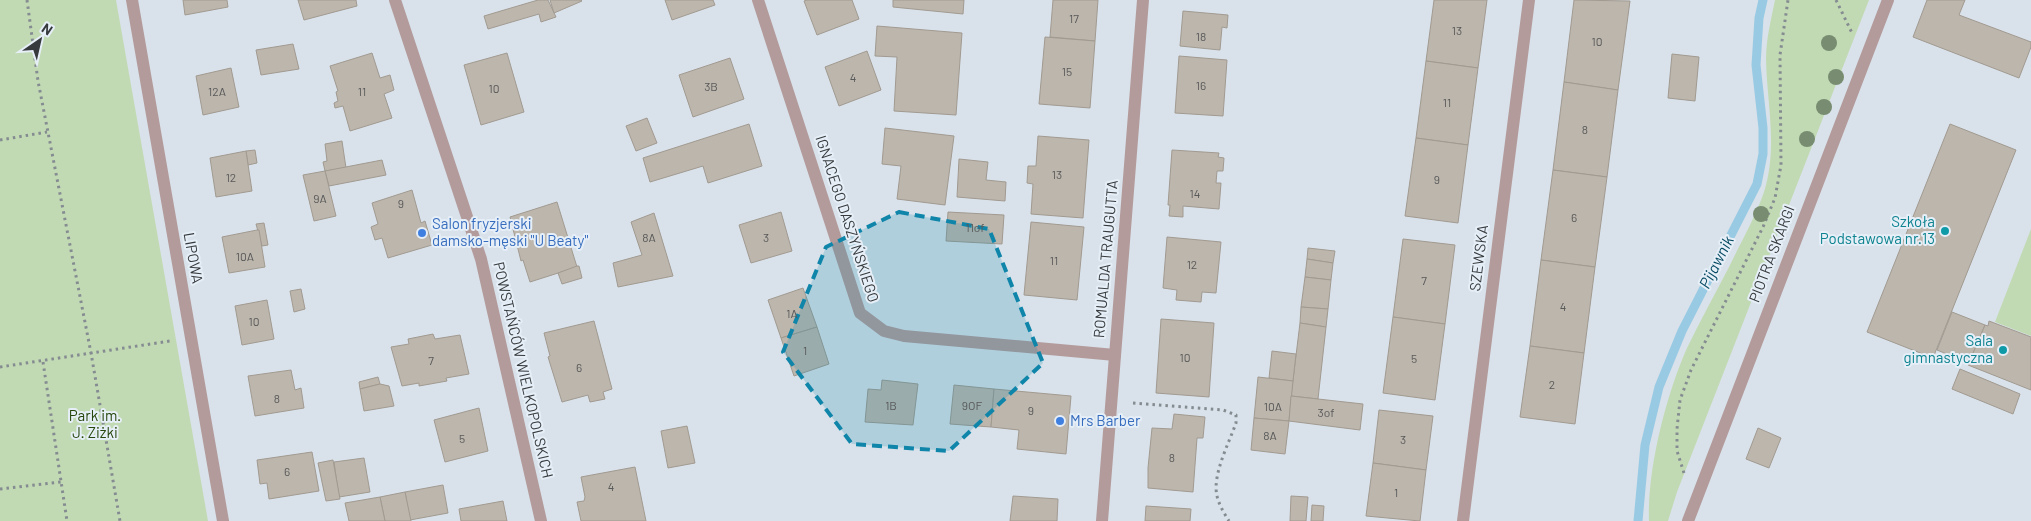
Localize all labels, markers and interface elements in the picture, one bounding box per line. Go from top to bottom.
house number: 17 [1069,11,1079,25]
north arrow [15,15,65,65]
text: N [39,19,56,38]
house number: 13 [1452,23,1462,37]
house number: 18 [1196,29,1206,43]
house number: 10 [1592,34,1602,48]
house number: 15 [1062,64,1072,78]
house number: 4 [850,70,856,84]
house number: 16 [1196,78,1206,92]
house number: 3B [704,79,718,93]
house number: 10 [489,81,499,95]
house number: 12A [208,84,226,98]
house number: 11 [358,84,366,98]
house number: 11 [1443,95,1451,109]
house number: 8 [1582,122,1588,136]
street label: IGNACEGO DASZYŃSKIEGO [812,133,883,304]
house number: 13 [1052,167,1062,181]
house number: 12 [226,170,236,184]
house number: 9 [1434,172,1440,186]
street label: ROMUALDA TRAUGUTTA [1089,179,1121,339]
house number: 14 [1190,186,1200,200]
house number: 9A [313,191,327,205]
house number: 9 [398,196,404,210]
street label: PIOTRA SKARGI [1744,203,1798,304]
house number: 6 [1571,210,1577,224]
place label: Szkoła Podstawowa nr.13 [1820,212,1935,247]
place label: Salon fryzjerski damsko-męski "U Beaty" [432,214,588,249]
house number: 11of [965,220,985,234]
street label: SZEWSKA [1465,224,1491,292]
marker: Szkoła Podstawowa nr.13 [1939,225,1951,237]
marker: Salon fryzjerski damsko-męski "U Beaty" [416,227,428,239]
house number: 8A [642,230,656,244]
house number: 3 [763,230,769,244]
street label: LIPOWA [181,231,207,285]
water label: Pijawnik [1694,232,1737,291]
house number: 10A [236,249,254,263]
house number: 11 [1050,253,1058,267]
house number: 12 [1187,257,1197,271]
street label: POWSTAŃCÓW WIELKOPOLSKICH [490,260,558,480]
house number: 7 [1421,273,1427,287]
house number: 4 [1560,299,1566,313]
house number: 1A [786,306,798,320]
house number: 10 [249,314,259,328]
place label: Sala gimnastyczna [1903,331,1993,366]
house number: 1 [803,343,807,357]
marker: Sala gimnastyczna [1997,344,2009,356]
house number: 10 [1180,350,1190,364]
house number: 5 [1411,351,1417,365]
house number: 7 [428,353,434,367]
house number: 6 [576,360,582,374]
house number: 2 [1549,377,1555,391]
house number: 8 [274,391,280,405]
house number: 1B [885,398,897,412]
house number: 9OF [962,398,982,412]
house number: 10A [1264,399,1282,413]
house number: 9 [1028,403,1034,417]
house number: 3of [1318,405,1334,419]
park label: Park im. J. Ziżki [69,406,121,441]
place label: Mrs Barber [1070,411,1141,429]
marker: Mrs Barber [1054,415,1066,427]
house number: 8A [1263,428,1277,442]
house number: 5 [459,431,465,445]
house number: 3 [1400,432,1406,446]
house number: 8 [1169,450,1175,464]
house number: 6 [284,464,290,478]
house number: 4 [608,479,614,493]
house number: 1 [1394,485,1398,499]

